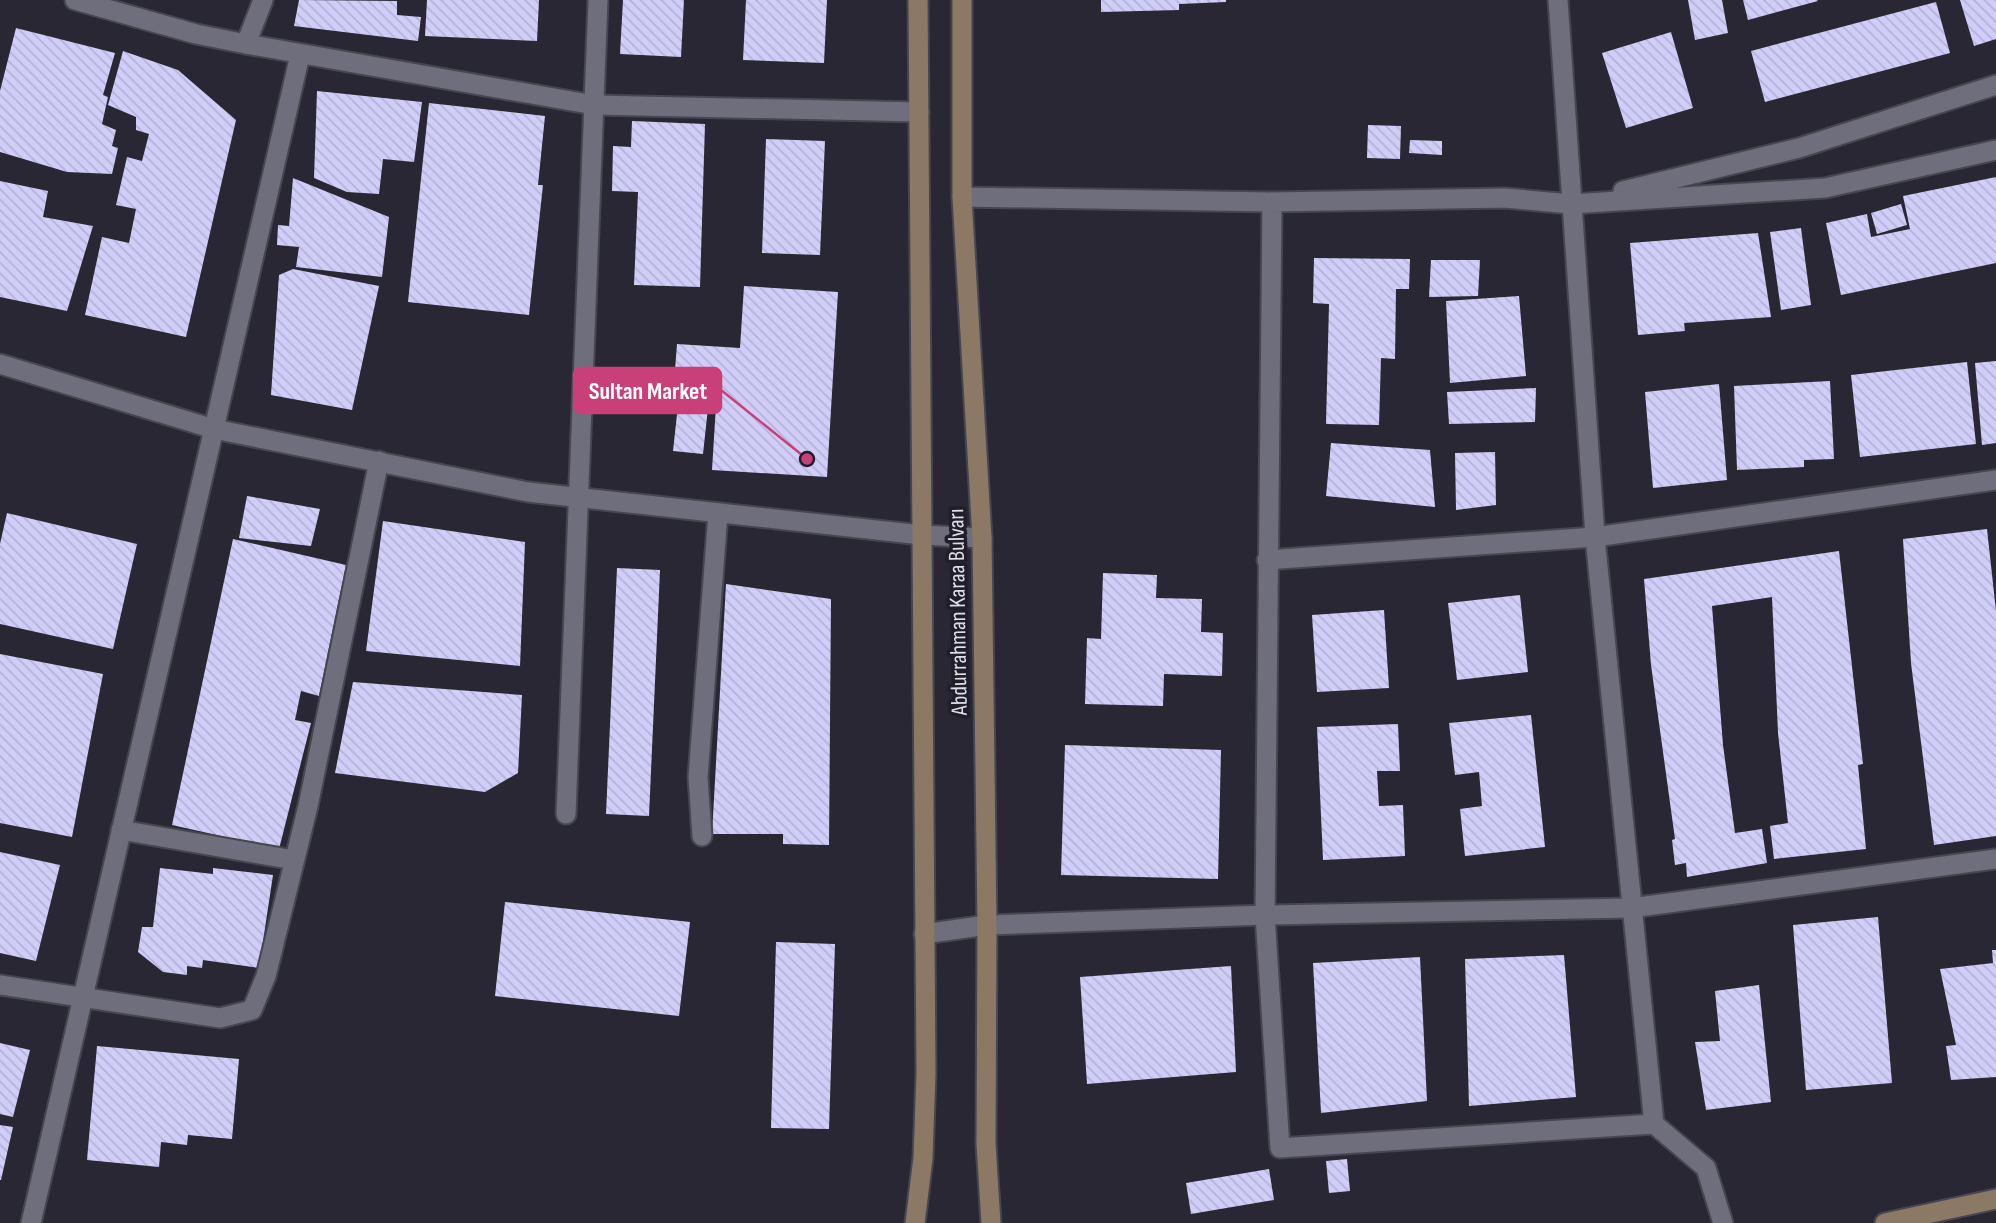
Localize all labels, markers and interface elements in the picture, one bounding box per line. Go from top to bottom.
callout: Sultan Market [574,368,721,413]
text: Sultan Market [589,377,707,406]
street label: Abdurrahman Karaa Bulvarı [942,508,974,717]

